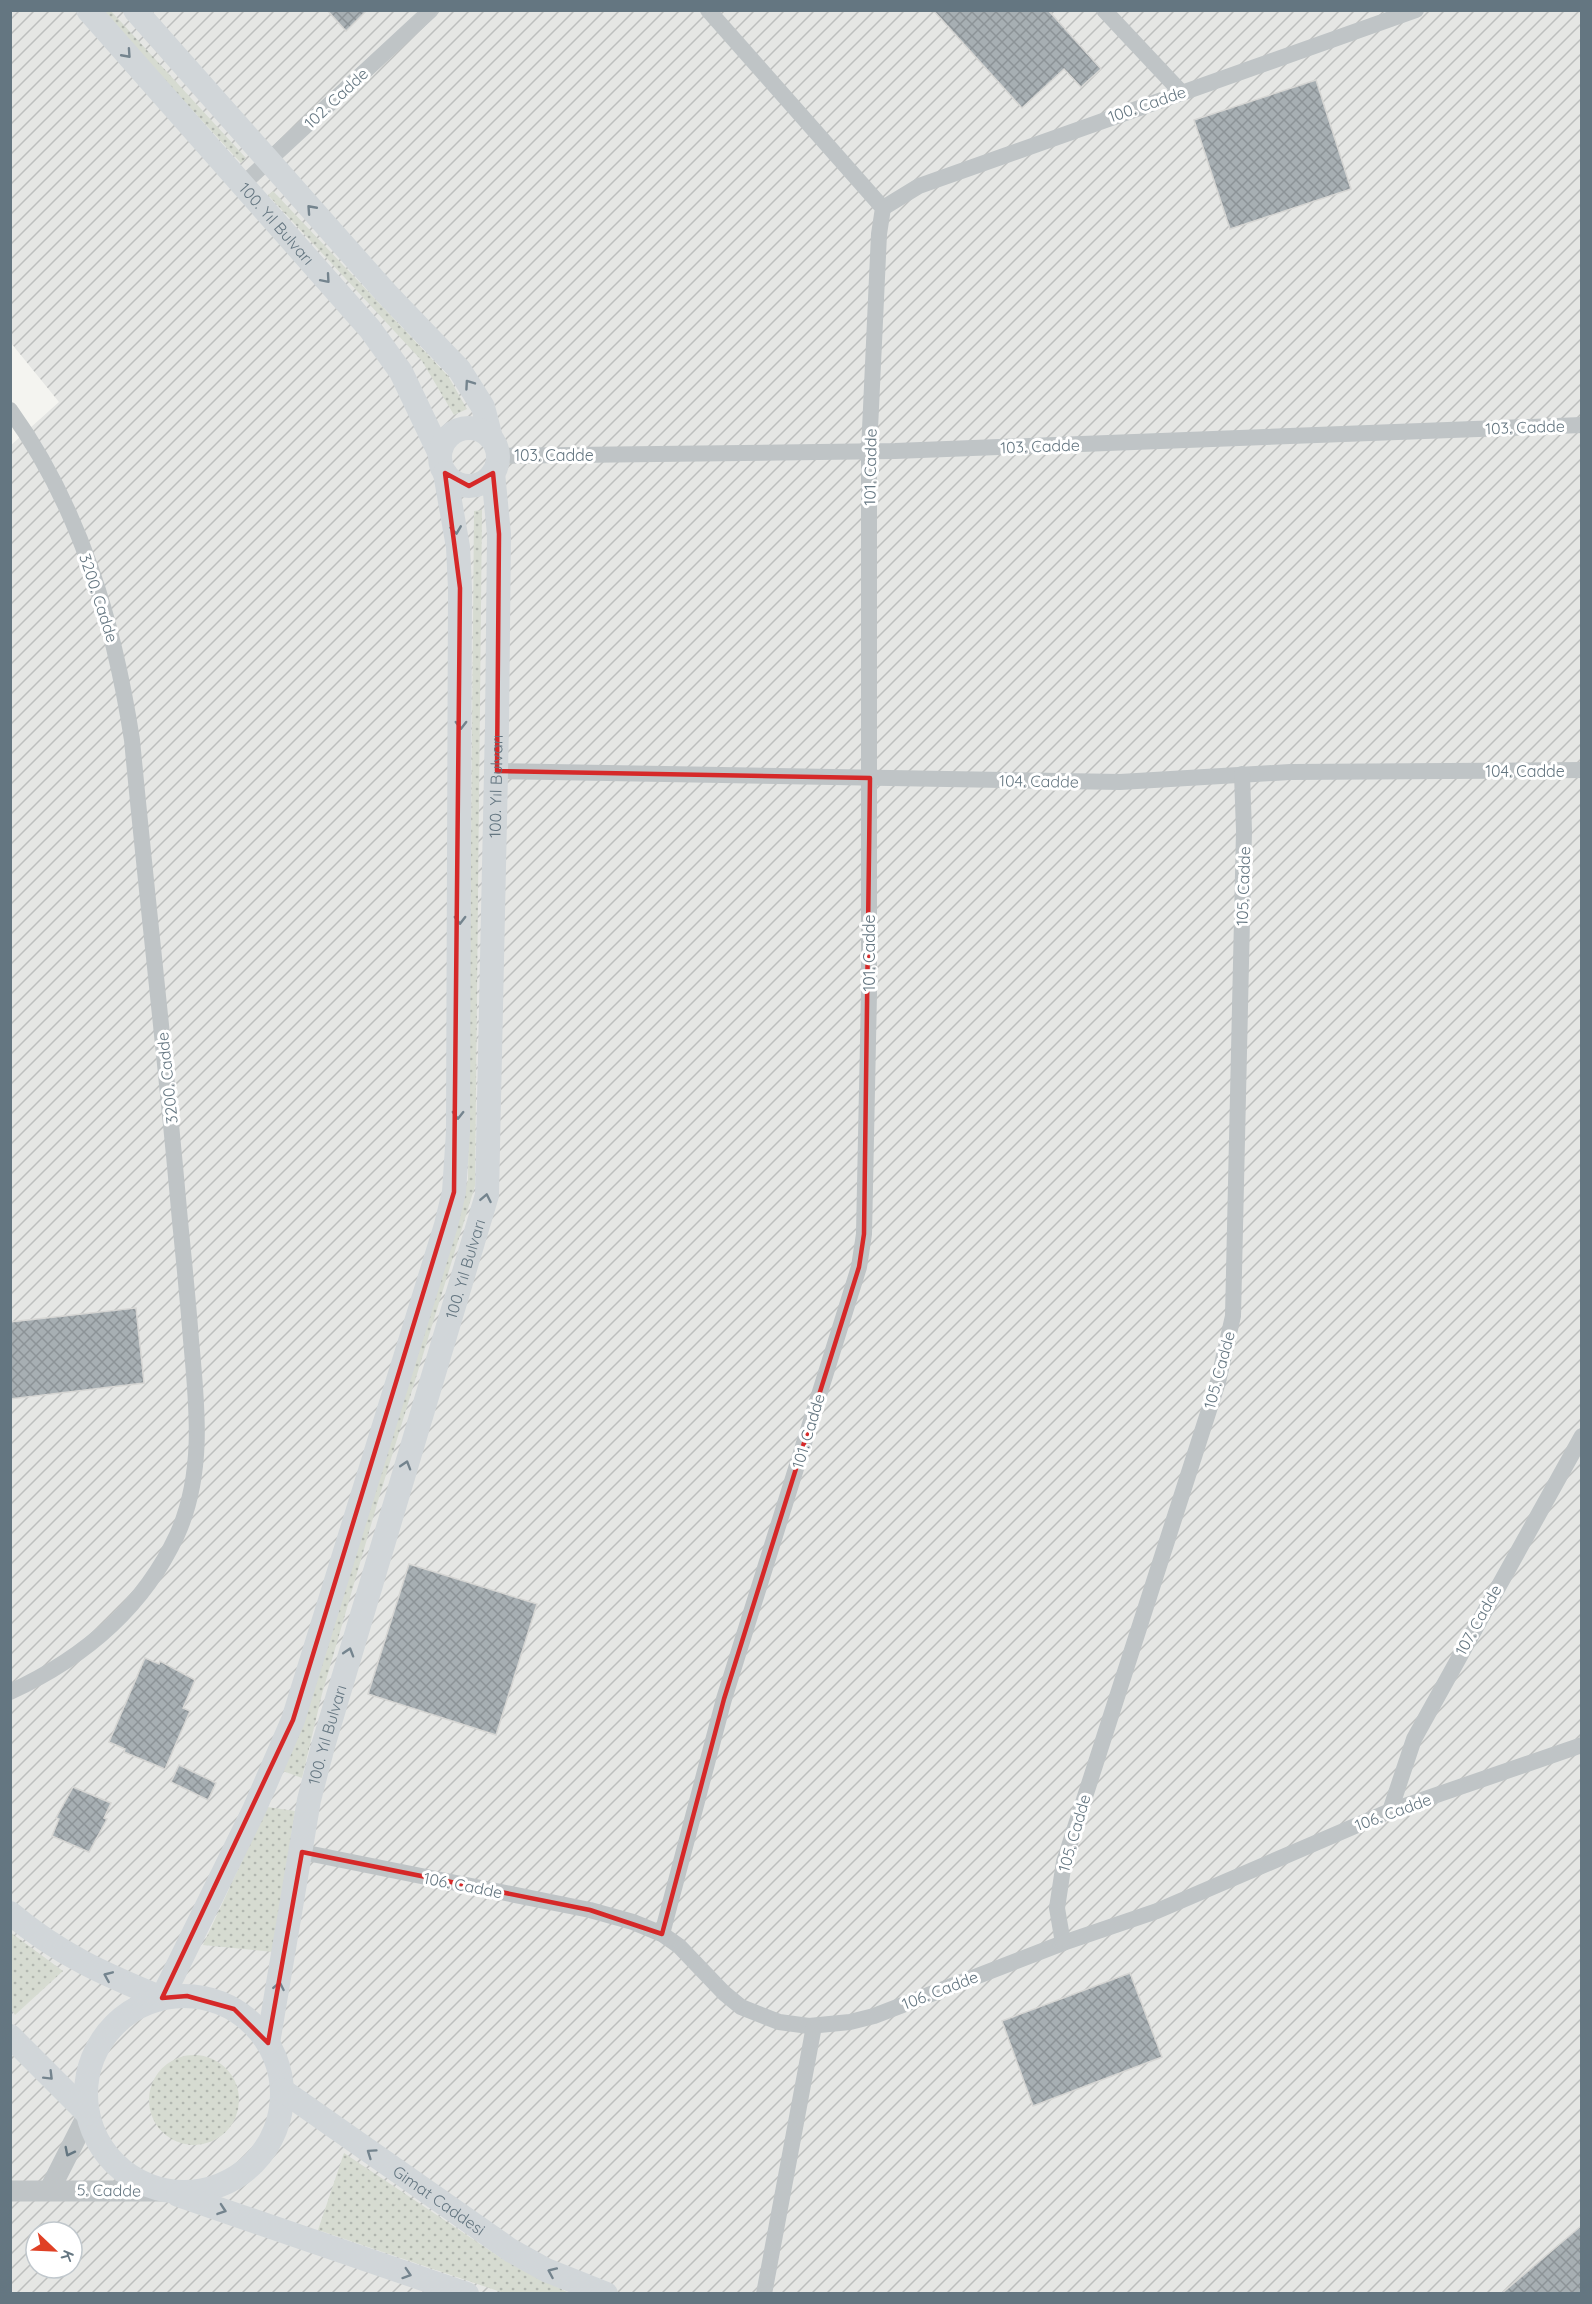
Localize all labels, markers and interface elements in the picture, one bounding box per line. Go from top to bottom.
one-way arrow [120,47,131,58]
street label: 102. Cadde [300,63,372,133]
street label: 100. Cadde [1106,81,1188,127]
street label: 100. Yıl Bulvarı [235,178,318,269]
one-way arrow [307,205,318,216]
one-way arrow [318,272,329,283]
one-way arrow [465,380,476,391]
street label: 103. Cadde [1485,416,1565,438]
street label: 101. Cadde [859,428,881,506]
street label: 103. Cadde [1000,435,1080,457]
street label: 103. Cadde [514,445,594,465]
one-way arrow [449,526,461,535]
street label: 3200. Cadde [75,551,123,645]
one-way arrow [455,720,467,729]
street label: 100. Yıl Bulvarı [485,734,507,838]
street label: 104. Cadde [1485,761,1565,781]
street label: 104. Cadde [999,770,1079,792]
street label: 105. Cadde [1232,846,1254,926]
street label: 101. Cadde [859,914,879,992]
one-way arrow [454,915,466,924]
street label: 3200. Cadde [152,1031,182,1125]
one-way arrow [452,1110,464,1119]
one-way arrow [479,1193,492,1203]
street label: 100. Yıl Bulvarı [441,1217,489,1321]
street label: 105. Cadde [1199,1329,1239,1411]
street label: 101. Cadde [787,1391,829,1471]
one-way arrow [399,1460,411,1471]
street label: 107. Cadde [1450,1581,1506,1659]
one-way arrow [342,1647,354,1658]
street label: 100. Yıl Bulvarı [303,1682,351,1787]
street label: 106. Cadde [1352,1789,1434,1835]
street label: 105. Cadde [1053,1792,1095,1874]
street label: 106. Cadde [422,1868,504,1902]
street label: 106. Cadde [899,1966,981,2014]
one-way arrow [104,1971,115,1983]
one-way arrow [272,1981,285,1991]
one-way arrow [41,2068,52,2079]
one-way arrow [65,2145,76,2156]
one-way arrow [367,2150,378,2161]
street label: Gimat Caddesi [389,2161,489,2240]
street label: 5. Cadde [77,2179,141,2201]
one-way arrow [216,2203,227,2216]
north arrow [24,2220,84,2280]
text: K [57,2247,79,2265]
one-way arrow [401,2266,412,2279]
one-way arrow [547,2267,558,2279]

